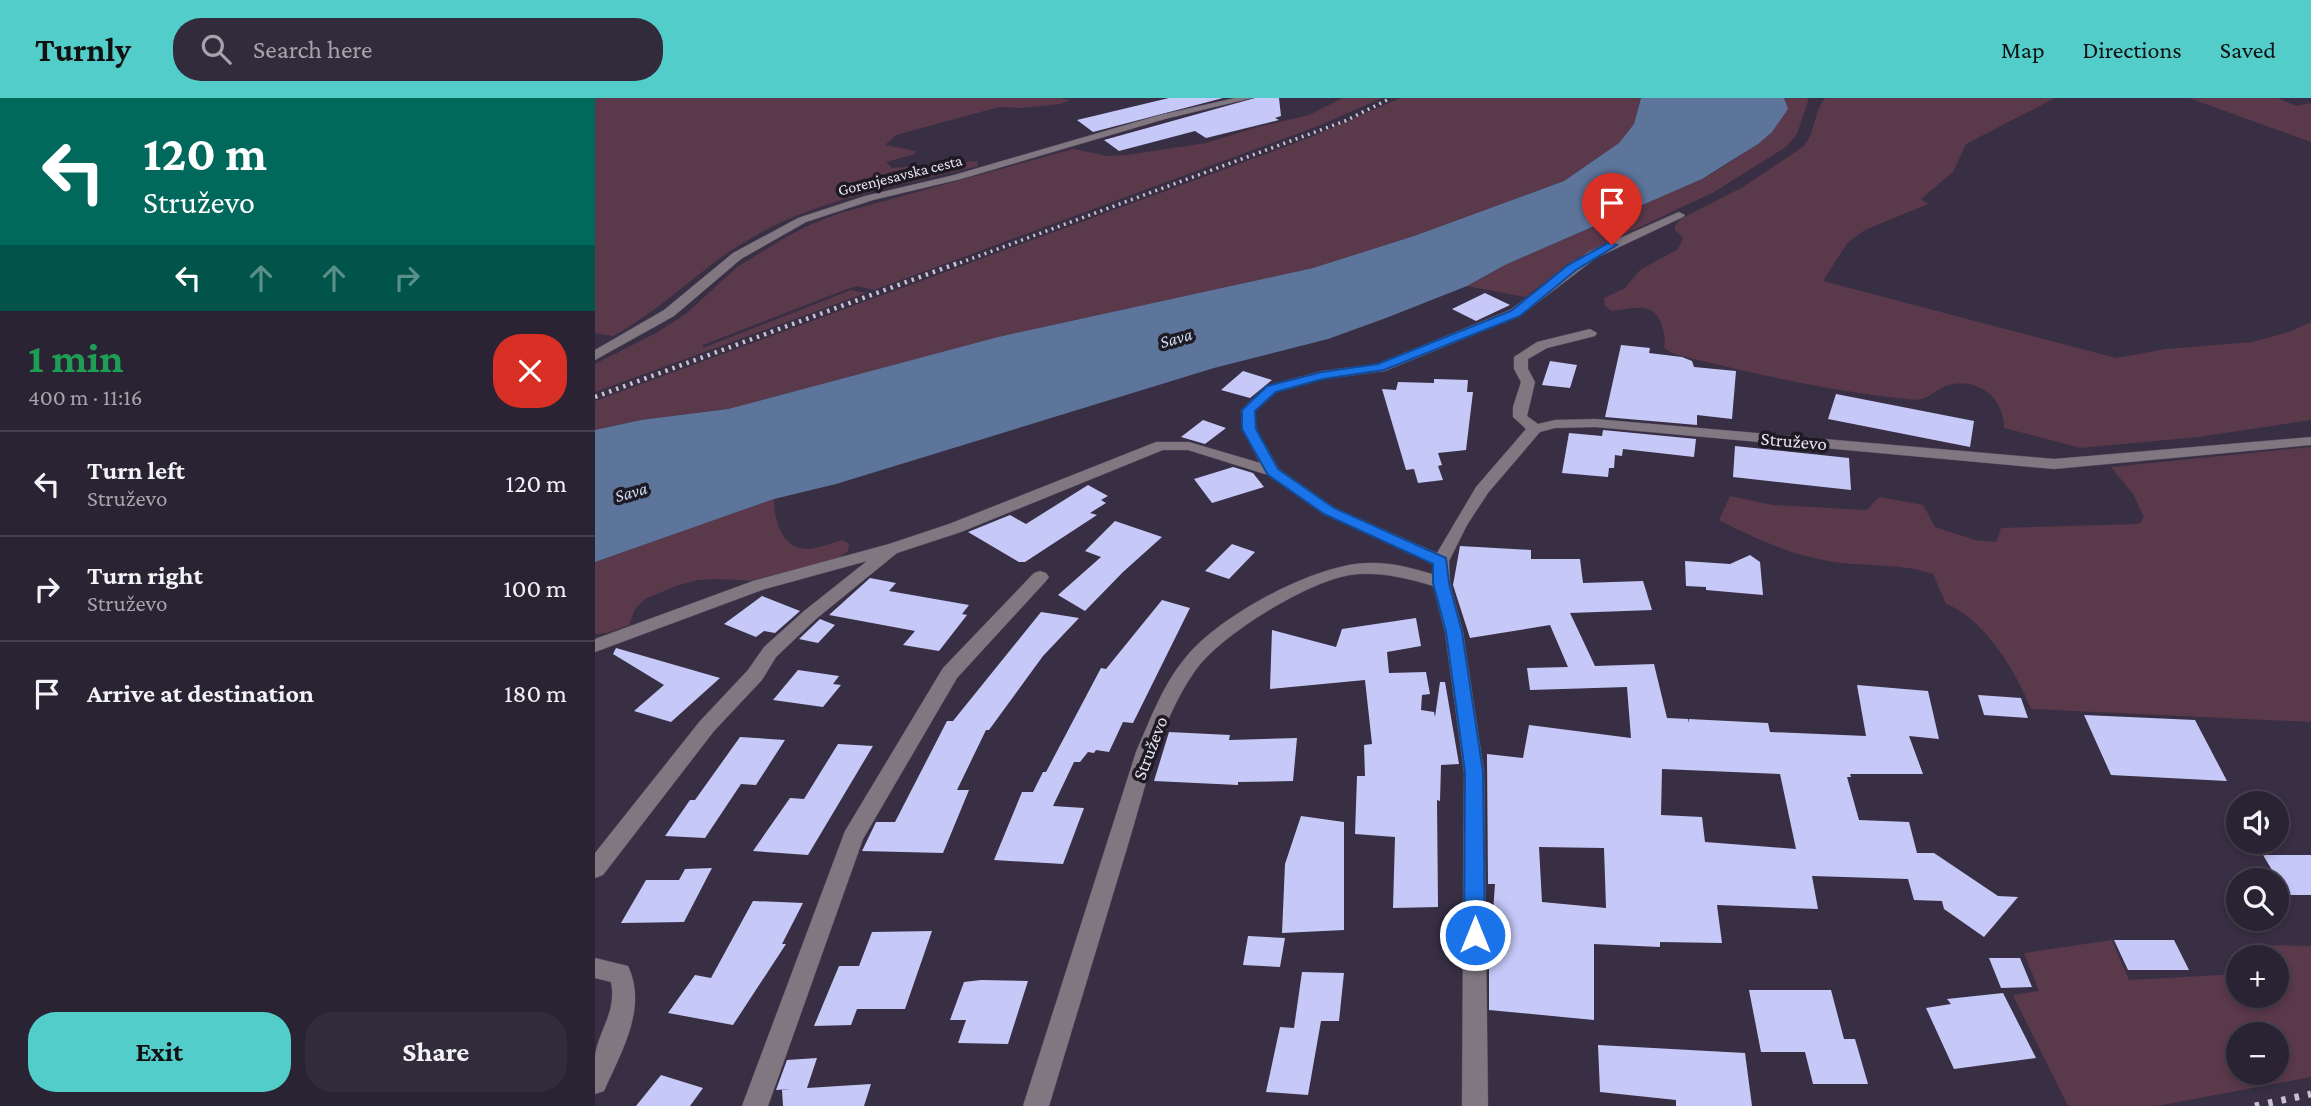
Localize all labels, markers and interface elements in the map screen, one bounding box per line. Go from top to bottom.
search box [173,18,663,81]
icon: search [197,30,235,68]
text: Turnly [35,31,131,68]
text: Search here [253,35,372,64]
text: Map [2001,36,2045,63]
text: Directions [2083,36,2182,63]
text: Saved [2220,36,2276,63]
icon: left [28,126,119,217]
text: 120 m [143,126,267,181]
street label: Gorenjesavska cesta [836,151,965,200]
pin [1582,173,1642,245]
text: Struževo [143,184,255,220]
icon: arrive [1593,184,1631,222]
icon: left [169,259,207,297]
icon: ahead [242,259,280,297]
icon: ahead [315,259,353,297]
icon: right [388,259,426,297]
water label: Sava [1157,324,1195,352]
text: 1 min [28,334,124,381]
button: close [493,334,567,408]
text: 400 m · 11:16 [28,384,143,410]
street label: Struževo [1760,428,1828,454]
text: Turn left [87,456,185,485]
icon: left [28,465,66,503]
text: 120 m [506,469,567,498]
water label: Sava [612,478,650,506]
text: Struževo [87,485,167,511]
text: Turn right [87,561,203,590]
icon: right [28,570,66,608]
text: 100 m [503,574,567,603]
text: Struževo [87,590,167,616]
icon: arrive [28,675,66,713]
text: Arrive at destination [87,679,314,708]
text: 180 m [504,679,567,708]
street label: Struževo [1128,713,1172,783]
map controls [2226,791,2289,1085]
button: sound [2226,791,2289,854]
button: search [2226,868,2289,931]
position arrow [1438,898,1512,972]
button: + [2226,945,2289,1008]
button: Exit [28,1012,291,1092]
button: Share [305,1012,567,1092]
button: − [2226,1022,2289,1085]

